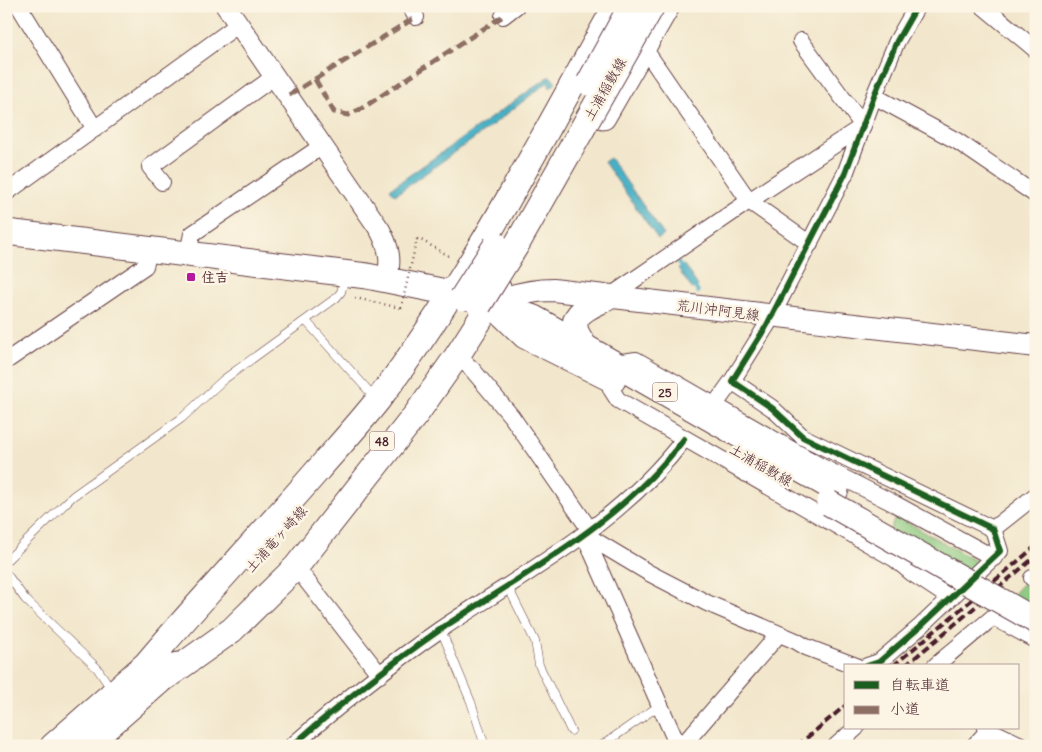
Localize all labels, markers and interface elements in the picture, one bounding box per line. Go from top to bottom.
street label: 土浦稲敷線 [580,54,630,124]
place label: 住吉 [201,268,229,286]
marker: 住吉 [185,271,197,283]
street label: 荒川沖阿見線 [675,296,761,324]
road number: 25 [652,382,678,402]
road number: 48 [370,432,394,451]
street label: 土浦稲敷線 [726,440,796,490]
street label: 土浦竜ヶ崎線 [241,502,311,576]
legend [844,664,1020,730]
text: 自転車道 [890,675,950,694]
text: 小道 [890,699,920,718]

